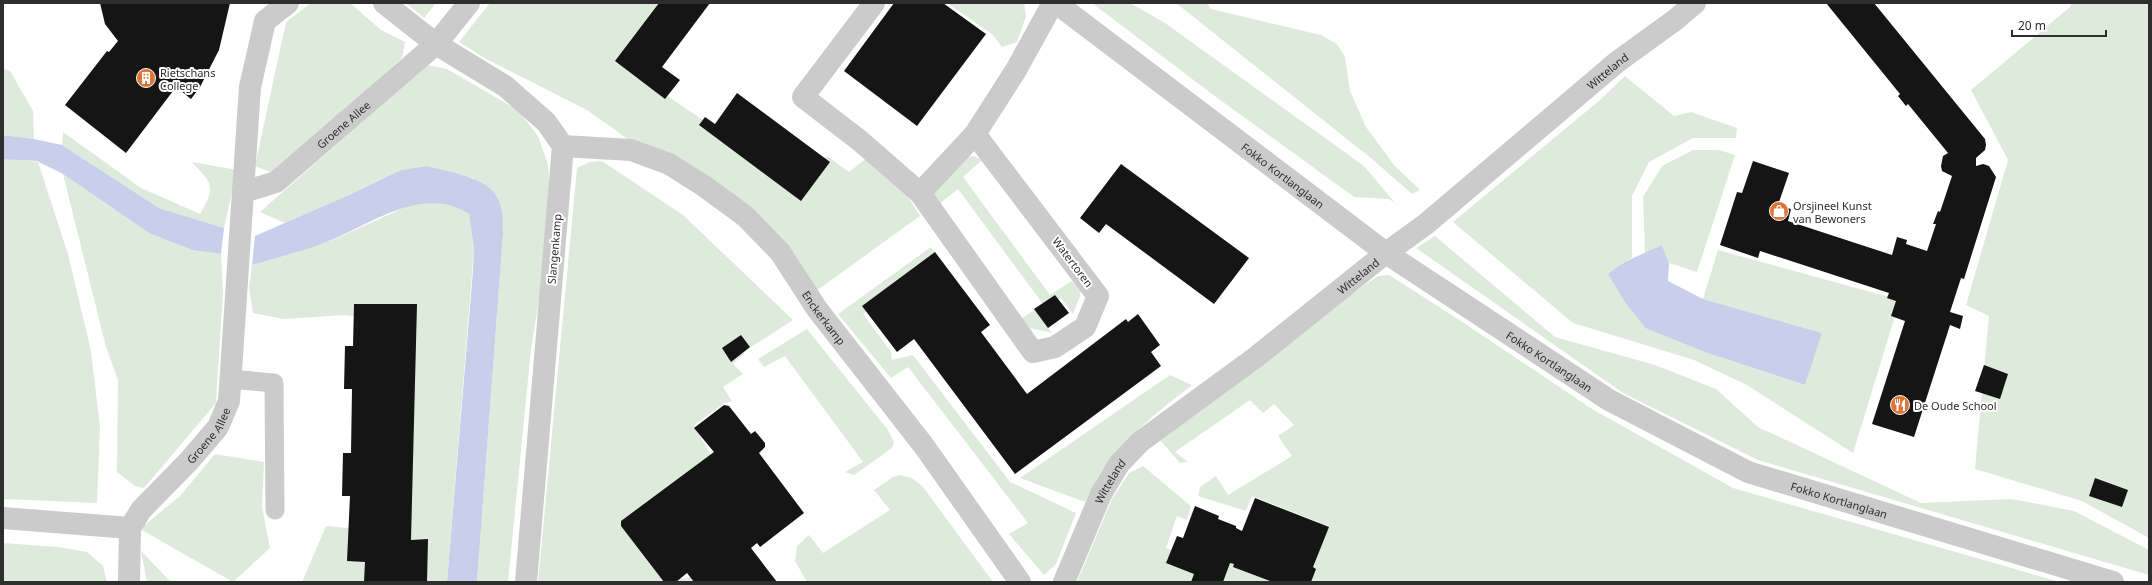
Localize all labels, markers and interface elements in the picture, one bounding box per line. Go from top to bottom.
scale bar [2012,12,2106,38]
text: 20 m [2018,17,2046,34]
street label: Witteland [1583,49,1631,92]
place label: Rietschans College [160,65,215,93]
building icon: Rietschans College [135,67,157,89]
street label: Groene Allee [313,97,373,152]
street label: Fokko Kortlanglaan [1239,139,1328,211]
place label: Orsjineel Kunst van Bewoners [1793,198,1872,226]
shop icon: Orsjineel Kunst van Bewoners [1768,200,1790,222]
street label: Slangenkamp [543,213,565,285]
street label: Watertoren [1049,234,1097,290]
street label: Witteland [1334,254,1382,297]
street label: Enckerkamp [799,287,850,348]
street label: Fokko Kortlanglaan [1504,327,1596,395]
restaurant icon: De Oude School [1889,394,1911,416]
place label: De Oude School [1914,398,1997,413]
street label: Groene Allee [183,405,233,466]
street label: Witteland [1090,455,1128,506]
street label: Fokko Kortlanglaan [1789,478,1889,521]

